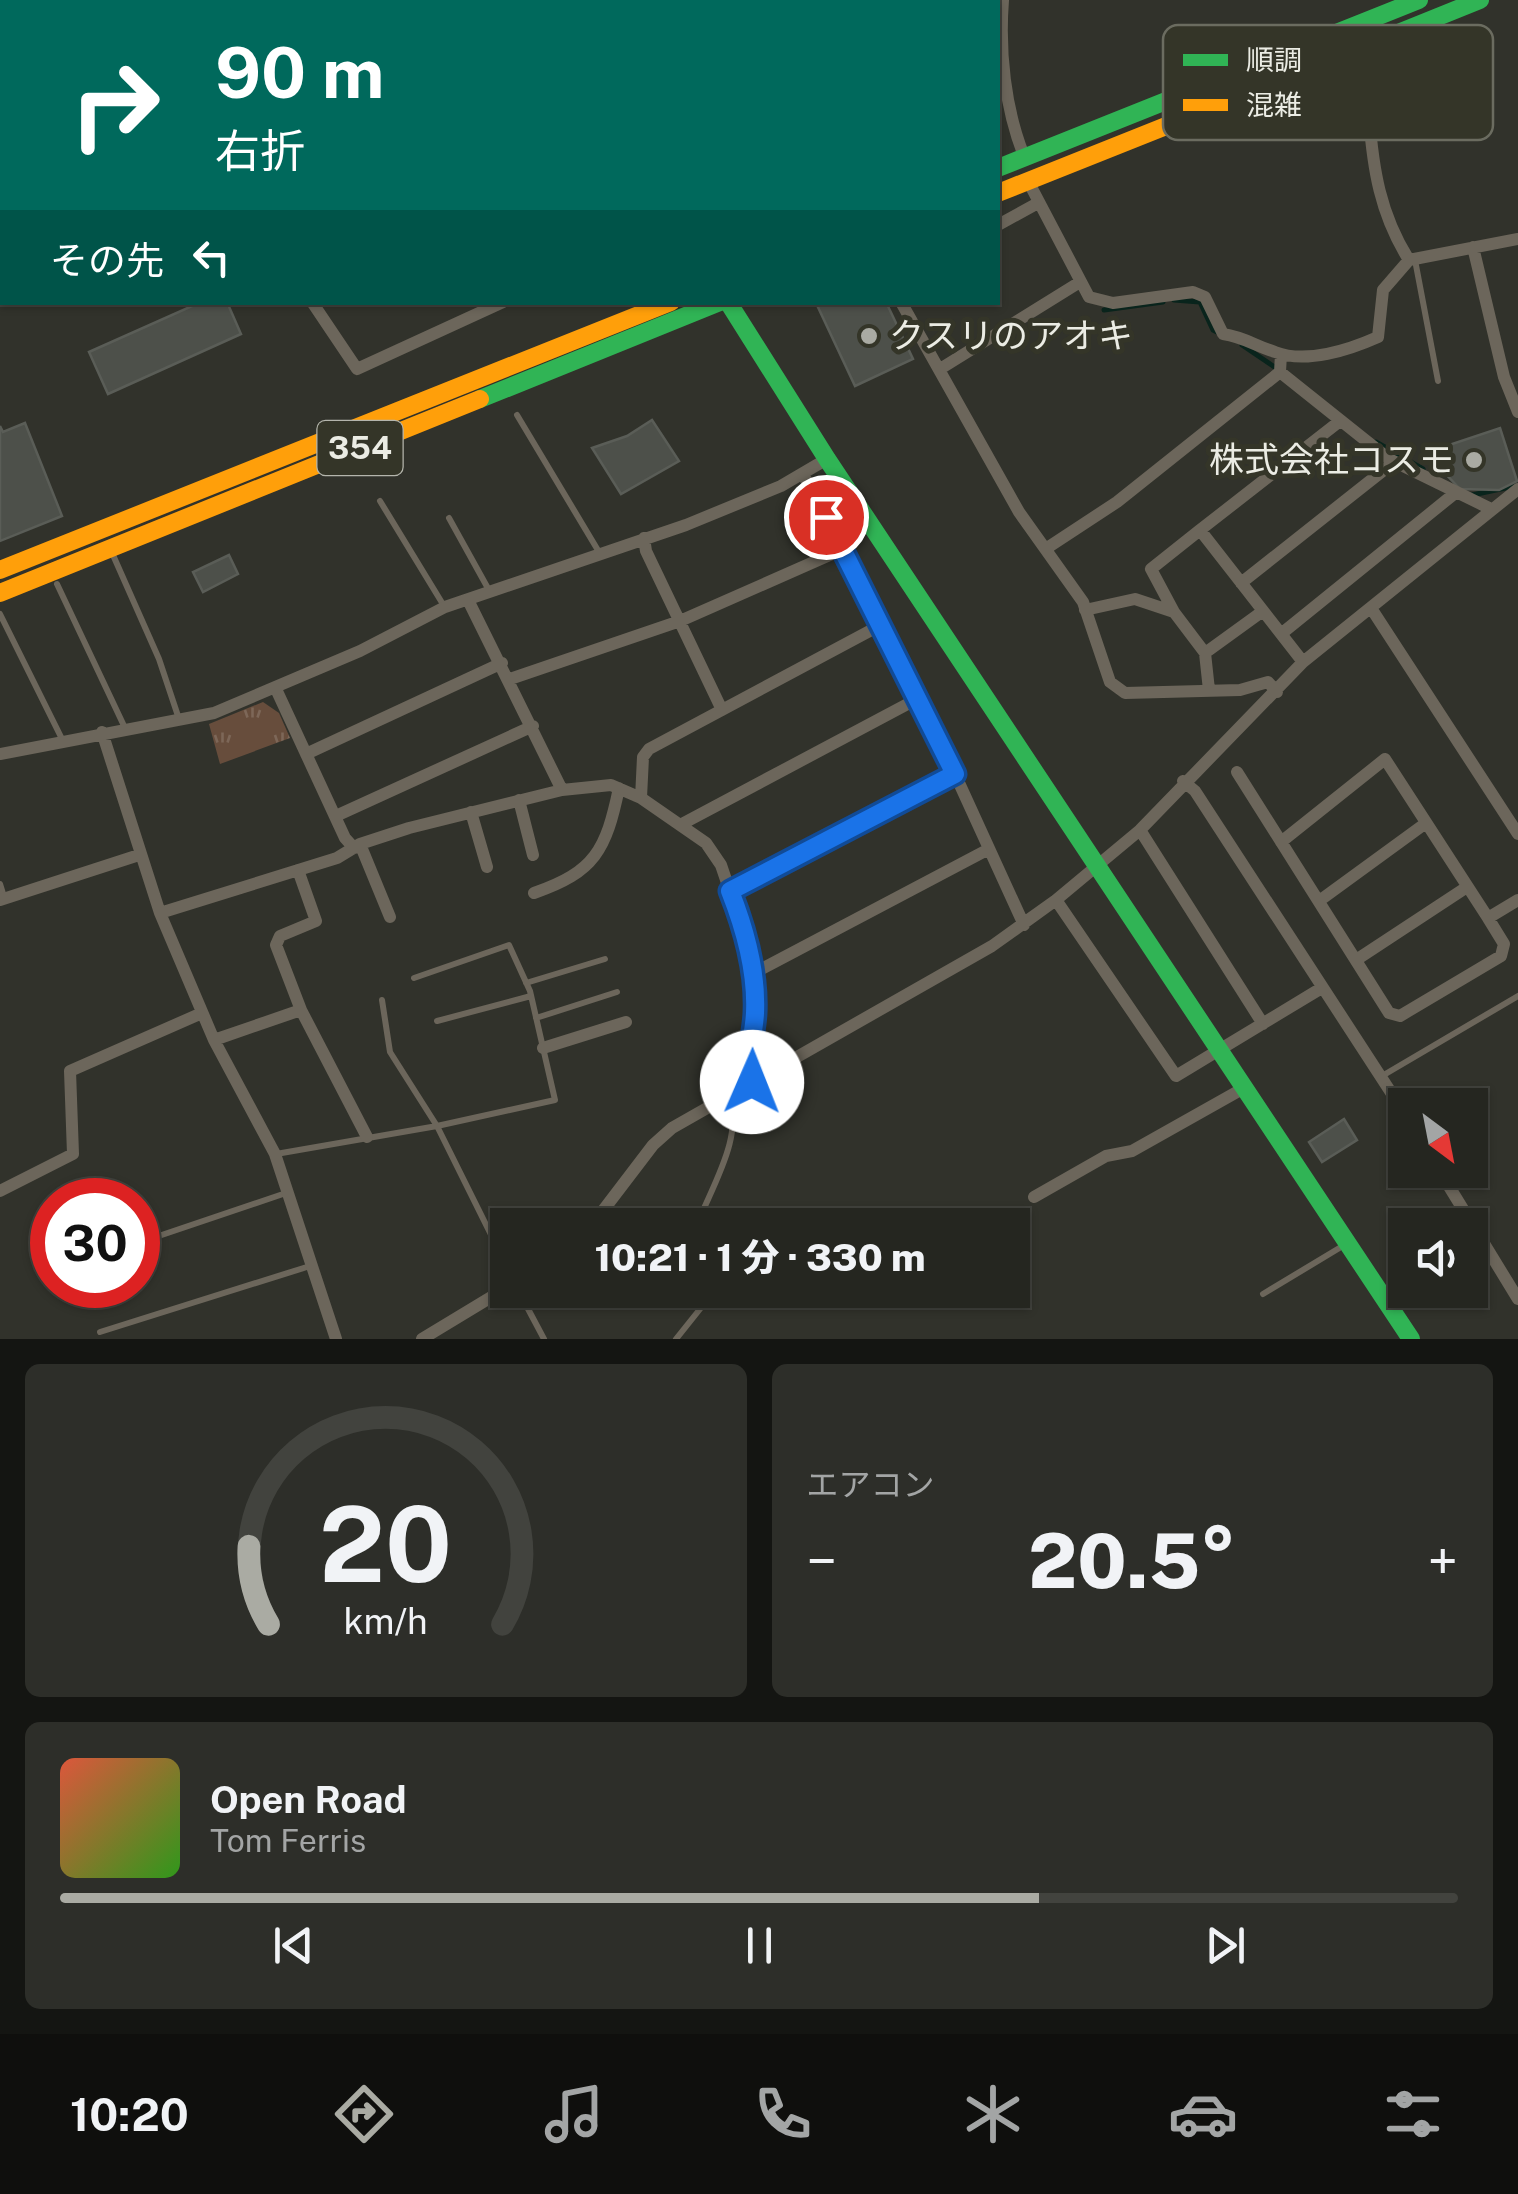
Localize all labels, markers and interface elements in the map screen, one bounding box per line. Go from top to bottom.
legend [1163,25,1493,140]
text: 90 m [215,31,385,114]
icon: right [50,40,180,170]
text: 順調 [1246,43,1302,76]
text: 混雑 [1246,88,1302,121]
text: 右折 [215,124,305,177]
icon: left [184,230,239,285]
text: その先 [50,238,164,283]
place label: クスリのアオキ [889,315,1133,356]
marker: クスリのアオキ [858,325,880,347]
road number: 354 [318,421,402,475]
place label: 株式会社コスモ [1209,439,1454,480]
marker: 株式会社コスモ [1463,449,1485,471]
pin [784,475,869,560]
icon: arrive [799,490,854,545]
position arrow [700,1030,804,1134]
north arrow [1388,1088,1488,1188]
map controls [1388,1088,1488,1308]
speed limit sign: 30 [30,1178,160,1308]
button: sound [1388,1208,1488,1308]
text: 10:21 · 1 分 · 330 m [594,1235,926,1280]
text: エアコン [807,1466,935,1503]
text: 20 [319,1483,452,1605]
text: 20.5° [1028,1517,1236,1605]
text: − [807,1529,837,1593]
text: + [1428,1529,1458,1593]
text: km/h [344,1600,428,1642]
text: Open Road [210,1777,407,1822]
text: Tom Ferris [210,1822,366,1859]
icon: previous [266,1918,321,1973]
icon: pause [732,1918,787,1973]
icon: next [1198,1918,1253,1973]
icon: directions [329,2079,399,2149]
icon: music [539,2079,609,2149]
icon: phone [748,2079,818,2149]
icon: climate [958,2079,1028,2149]
icon: car [1168,2079,1238,2149]
icon: filters [1378,2079,1448,2149]
text: 10:20 [70,2088,189,2141]

